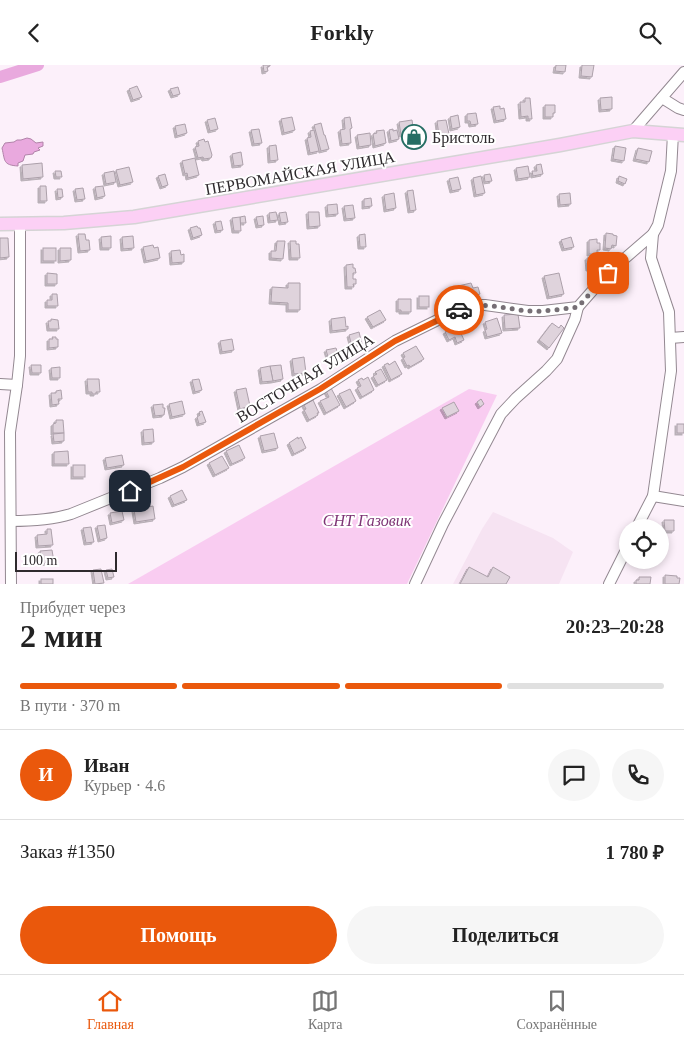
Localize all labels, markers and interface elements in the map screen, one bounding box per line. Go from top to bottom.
icon: back [20,19,48,47]
icon: search [636,19,664,47]
text: Forkly [310,20,374,45]
shop icon: Бристоль [401,124,427,150]
place label: Бристоль [432,129,495,147]
street label: ПЕРВОМАЙСКАЯ УЛИЦА [204,147,397,199]
pin [587,252,629,294]
icon: bag [594,259,622,287]
courier [434,285,484,335]
icon: car [445,296,473,324]
street label: ВОСТОЧНАЯ УЛИЦА [233,330,378,427]
pin [109,470,151,512]
icon: home [116,477,144,505]
park label: СНТ Газовик [323,512,412,529]
map controls [619,519,669,569]
button: locate [619,519,669,569]
scale bar [15,549,118,572]
text: 100 m [22,553,57,568]
text: Прибудет через [20,599,126,616]
text: 20:23–20:28 [566,616,664,637]
text: 2 мин [20,618,103,654]
text: В пути · 370 m [20,697,121,714]
button: chat [548,749,600,801]
button: phone [612,749,664,801]
text: Иван [84,755,130,776]
text: И [39,764,53,785]
text: Курьер · 4.6 [84,777,165,794]
text: Заказ #1350 [20,841,115,862]
text: 1 780 ₽ [605,842,664,863]
button: Помощь [20,906,337,964]
button: Поделиться [347,906,664,964]
tab: Главная [87,987,134,1033]
tab: Карта [308,987,343,1033]
tab: Сохранённые [516,987,597,1033]

